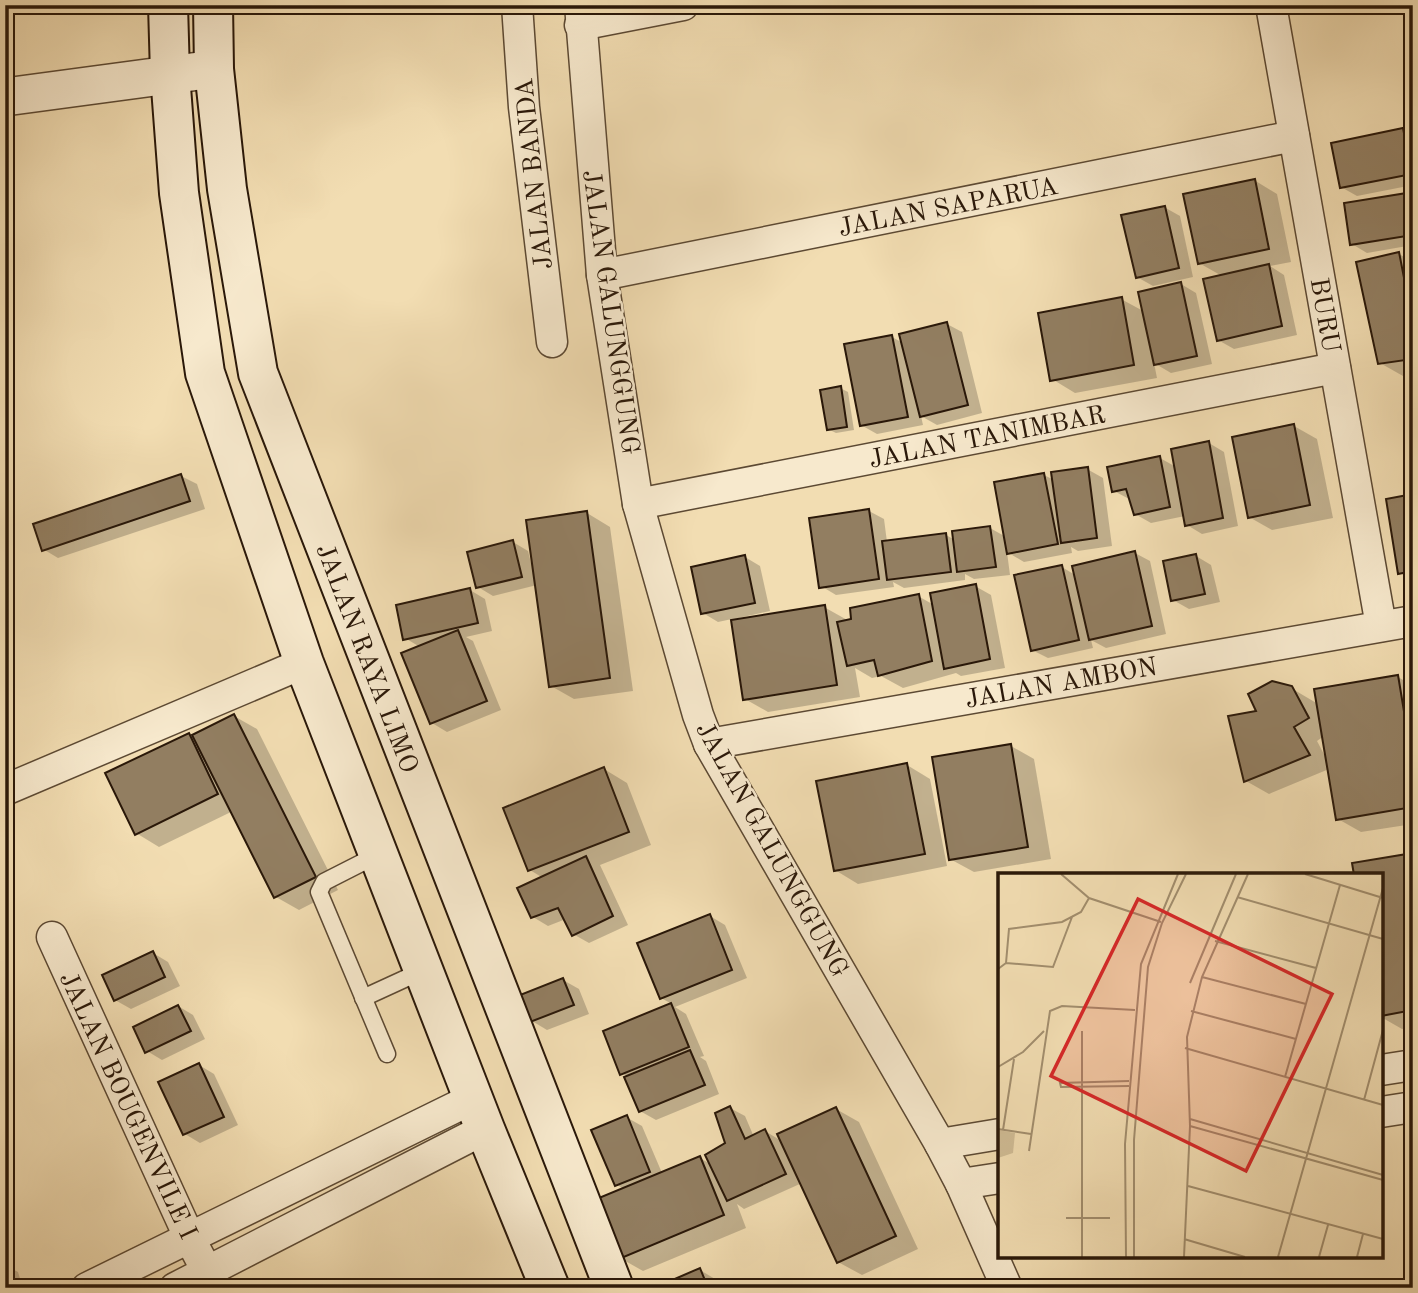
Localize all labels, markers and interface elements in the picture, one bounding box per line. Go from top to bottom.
street label: JALAN BANDA [512,77,558,271]
street label: JALAN GALUNGGUNG [577,168,643,456]
street label: JALAN SAPARUA [836,174,1061,242]
street label: BURU [1305,276,1343,355]
street label: JALAN TANIMBAR [867,402,1108,474]
street label: JALAN RAYA LIMO [310,541,422,777]
street label: JALAN AMBON [963,654,1159,714]
street label: JALAN GALUNGGUNG [690,718,852,982]
inset map [998,873,1383,1258]
street label: JALAN BOUGENVILE I [54,968,201,1244]

